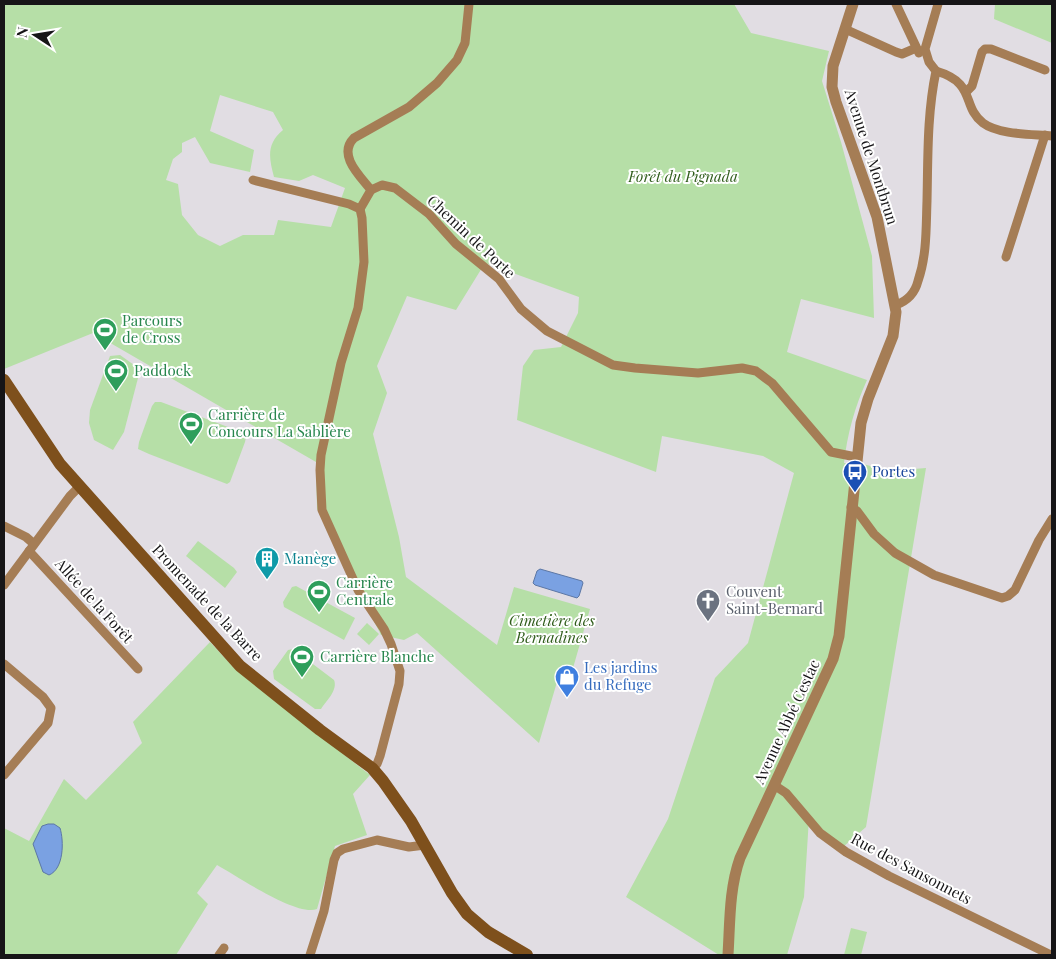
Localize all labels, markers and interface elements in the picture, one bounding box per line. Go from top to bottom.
north arrow [10,10,60,60]
text: N [11,25,32,39]
street label: Avenue de Montbrun [840,85,903,227]
park label: Forêt du Pignada [627,166,738,186]
street label: Chemin de Porte [423,190,520,282]
place label: Parcours de Cross [122,310,182,347]
sports icon: Parcours de Cross [92,317,118,351]
sports icon: Paddock [103,358,129,392]
place label: Paddock [134,360,192,380]
place label: Carrière de Concours La Sablière [208,404,351,441]
sports icon: Carrière de Concours La Sablière [178,411,204,445]
bus stop icon: Portes [842,459,868,493]
place label: Portes [872,461,915,481]
street label: Promenade de la Barre [148,540,267,665]
building icon: Manège [254,546,280,580]
place label: Manège [284,548,336,568]
street label: Allée de la Forêt [51,553,139,647]
place label: Carrière Centrale [336,572,394,609]
sports icon: Carrière Centrale [306,579,332,613]
place label: Couvent Saint-Bernard [726,581,823,618]
church icon: Couvent Saint-Bernard [695,588,721,622]
park label: Cimetière des Bernadines [509,610,595,647]
sports icon: Carrière Blanche [289,644,315,678]
place label: Carrière Blanche [320,646,434,666]
street label: Avenue Abbé Cestac [748,656,824,788]
place label: Les jardins du Refuge [584,657,657,694]
shop icon: Les jardins du Refuge [554,664,580,698]
street label: Rue des Sansonnets [848,828,975,908]

